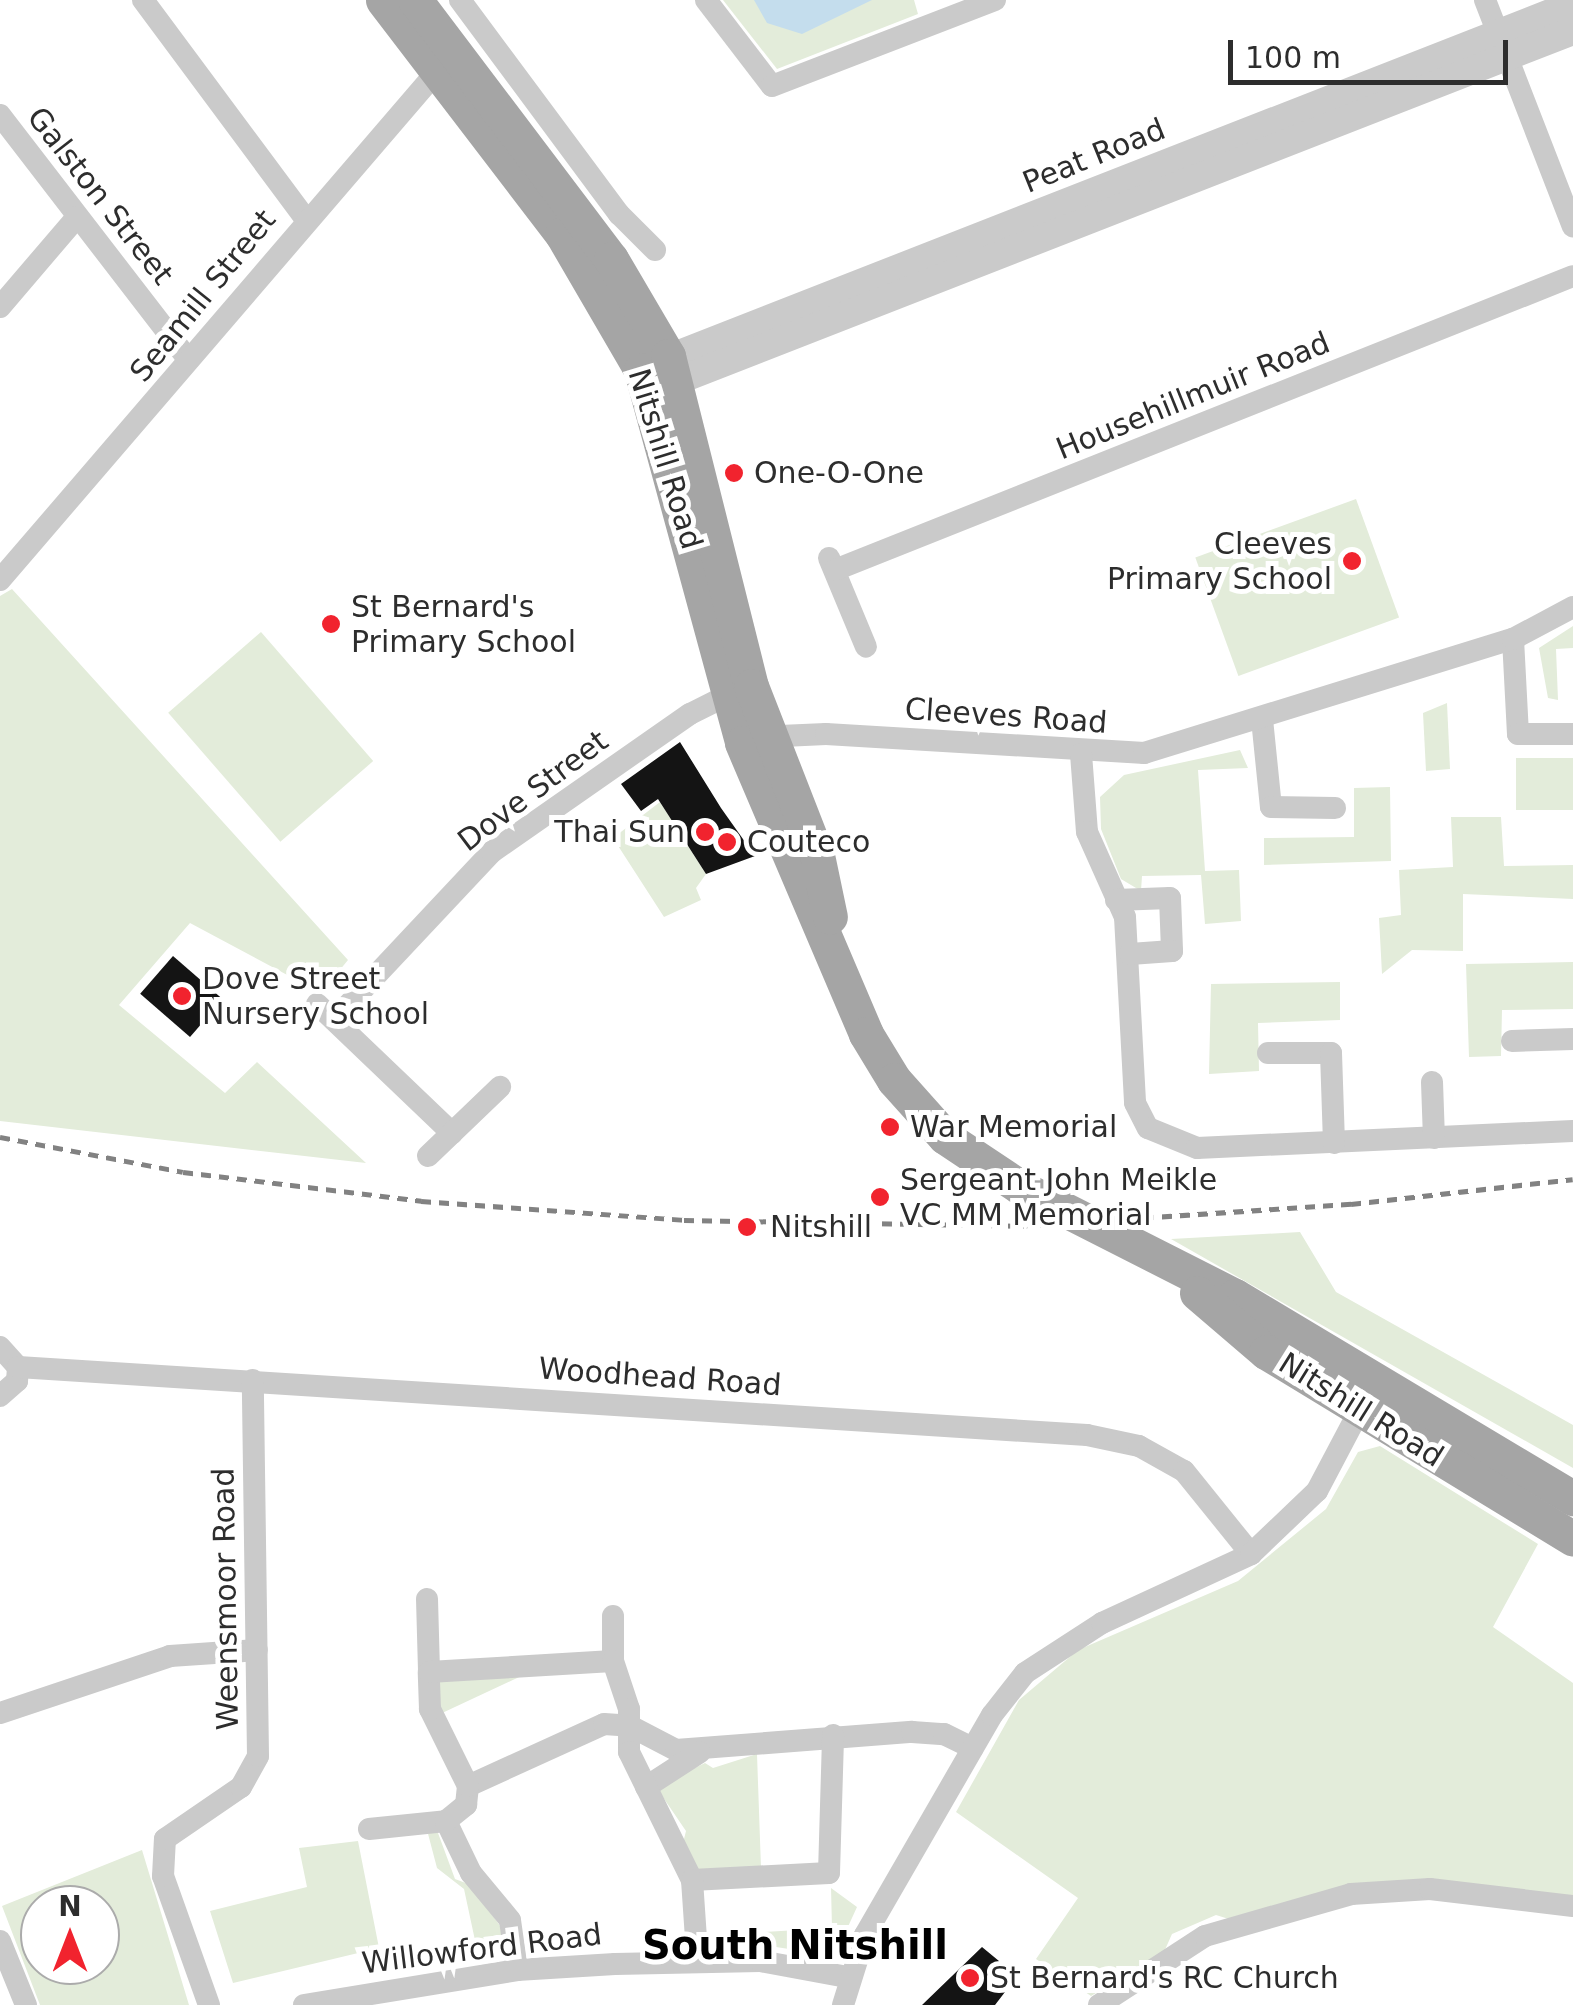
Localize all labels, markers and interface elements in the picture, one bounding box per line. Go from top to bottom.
scale bar [1233,20,1513,82]
text: 100 m [1245,40,1341,75]
street label: Galston Street [20,100,180,292]
street label: Peat Road [1018,111,1170,201]
street label: Seamill Street [123,203,283,389]
street label: Househillmuir Road [1051,325,1335,467]
street label: Nitshill Road [620,364,710,554]
place label: One-O-One [754,455,924,491]
marker: One-O-One [723,462,745,484]
place label: Cleeves Primary School [1107,526,1332,596]
marker: Cleeves Primary School [1341,550,1363,572]
place label: St Bernard's Primary School [351,589,576,660]
marker: St Bernard's Primary School [320,613,342,635]
street label: Cleeves Road [904,691,1108,741]
street label: Dove Street [451,723,615,859]
place label: Thai Sun [554,814,685,850]
marker: Thai Sun [694,821,716,843]
place label: Couteco [747,824,870,860]
marker: Couteco [716,831,738,853]
place label: Dove Street Nursery School [202,961,429,1032]
marker: Dove Street Nursery School [171,985,193,1007]
place label: War Memorial [910,1109,1117,1145]
marker: War Memorial [879,1116,901,1138]
place label: Sergeant John Meikle VC MM Memorial [900,1162,1217,1232]
marker: Sergeant John Meikle VC MM Memorial [869,1186,891,1208]
place label: Nitshill [770,1209,872,1245]
marker: Nitshill [734,1214,760,1240]
street label: Nitshill Road [1272,1345,1450,1475]
street label: Woodhead Road [537,1351,783,1403]
street label: Weensmoor Road [206,1467,246,1731]
north arrow [20,1885,120,1985]
text: N [58,1890,82,1923]
street label: Willowford Road [360,1916,604,1982]
district label: South Nitshill [642,1921,948,1969]
place label: St Bernard's RC Church [990,1960,1339,1996]
marker: St Bernard's RC Church [959,1967,981,1989]

